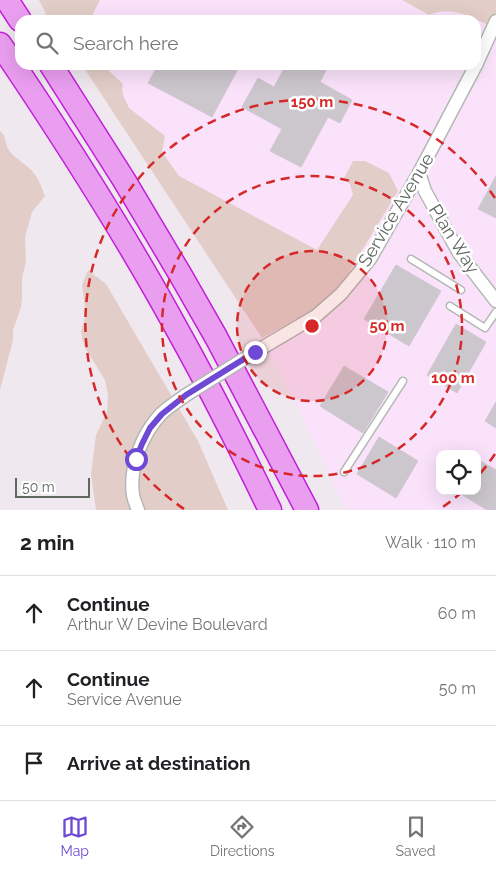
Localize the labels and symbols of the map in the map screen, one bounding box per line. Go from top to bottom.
text: 150 m [291,93,333,111]
street label: Service Avenue [353,149,438,270]
street label: Plan Way [425,200,484,277]
centre of rings [303,317,321,335]
text: 50 m [369,317,405,335]
route end [244,341,267,364]
text: 100 m [431,369,475,387]
route start [125,448,148,471]
scale bar [15,475,90,498]

